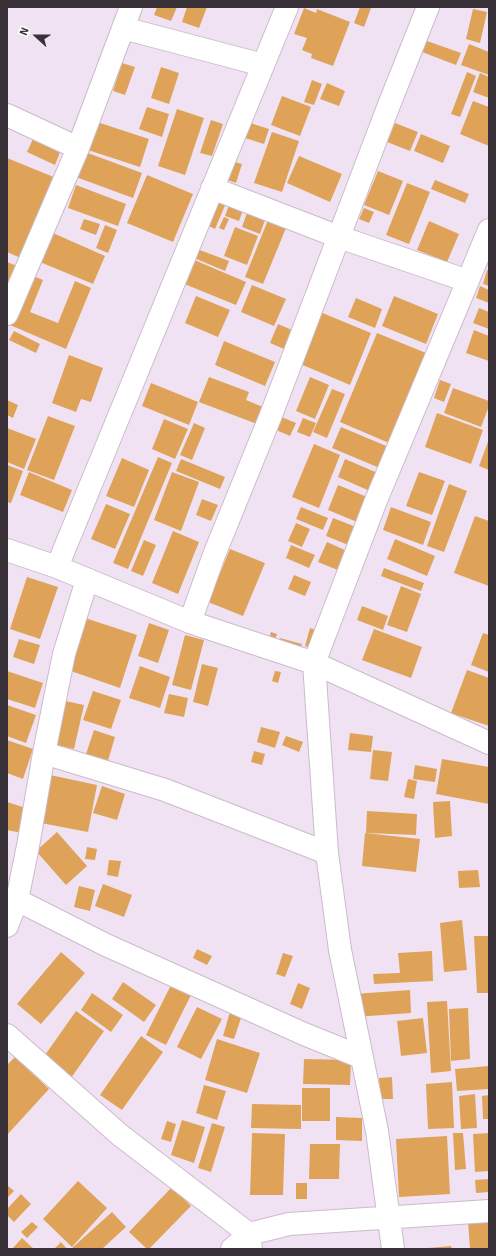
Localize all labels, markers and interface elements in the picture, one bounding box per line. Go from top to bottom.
north arrow [16,16,56,56]
text: N [17,26,32,37]

